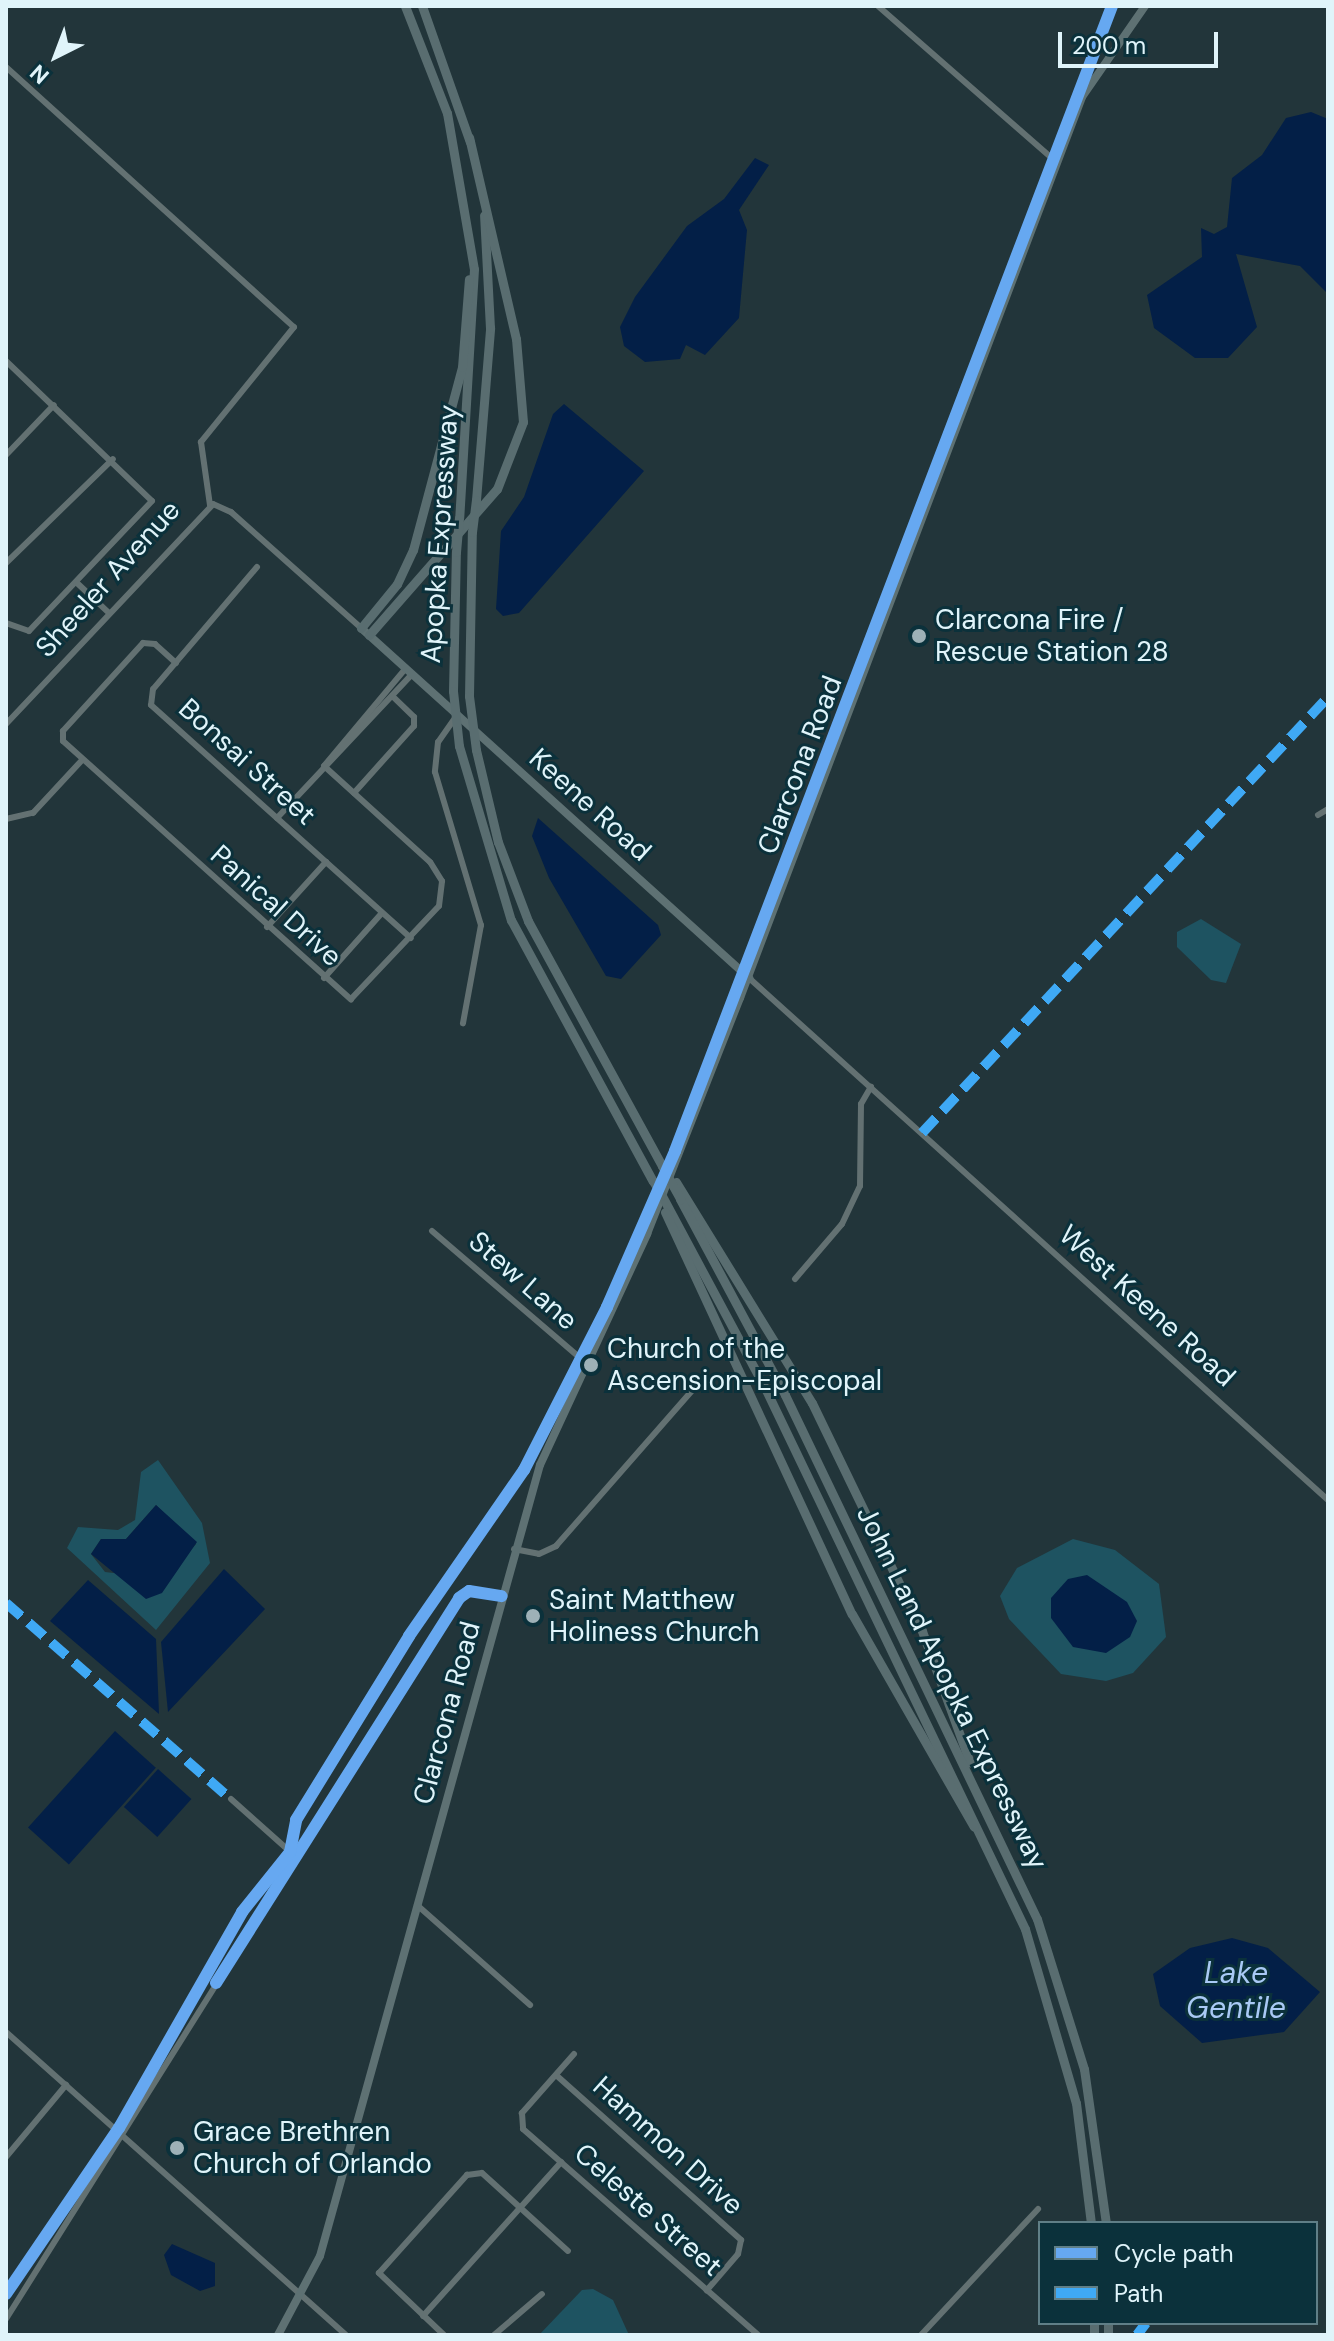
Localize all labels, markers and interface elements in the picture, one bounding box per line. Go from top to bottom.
north arrow [16,16,96,96]
scale bar [1062,16,1222,66]
text: 200 m [1072,30,1146,61]
text: N [24,58,55,90]
street label: Apopka Expressway [414,404,466,664]
street label: Sheeler Avenue [29,494,187,664]
place label: Clarcona Fire / Rescue Station 28 [935,603,1169,669]
marker: Clarcona Fire / Rescue Station 28 [910,627,928,645]
street label: Clarcona Road [751,671,849,859]
street label: Bonsai Street [172,692,322,832]
street label: Keene Road [522,742,658,868]
street label: Panical Drive [203,838,349,974]
street label: West Keene Road [1052,1218,1242,1394]
street label: Stew Lane [462,1225,584,1337]
place label: Church of the Ascension-Episcopal [607,1332,882,1398]
marker: Church of the Ascension-Episcopal [582,1356,600,1374]
street label: John Land Apopka Expressway [849,1501,1055,1875]
place label: Saint Matthew Holiness Church [549,1583,759,1649]
marker: Saint Matthew Holiness Church [524,1607,542,1625]
street label: Clarcona Road [406,1618,488,1808]
water label: Lake Gentile [1186,1955,1286,2026]
street label: Hammon Drive [586,2070,750,2222]
place label: Grace Brethren Church of Orlando [193,2115,432,2181]
street label: Celeste Street [567,2137,729,2283]
marker: Grace Brethren Church of Orlando [168,2139,186,2157]
legend [1038,2221,1318,2325]
text: Cycle path [1114,2238,1233,2269]
text: Path [1114,2278,1163,2309]

